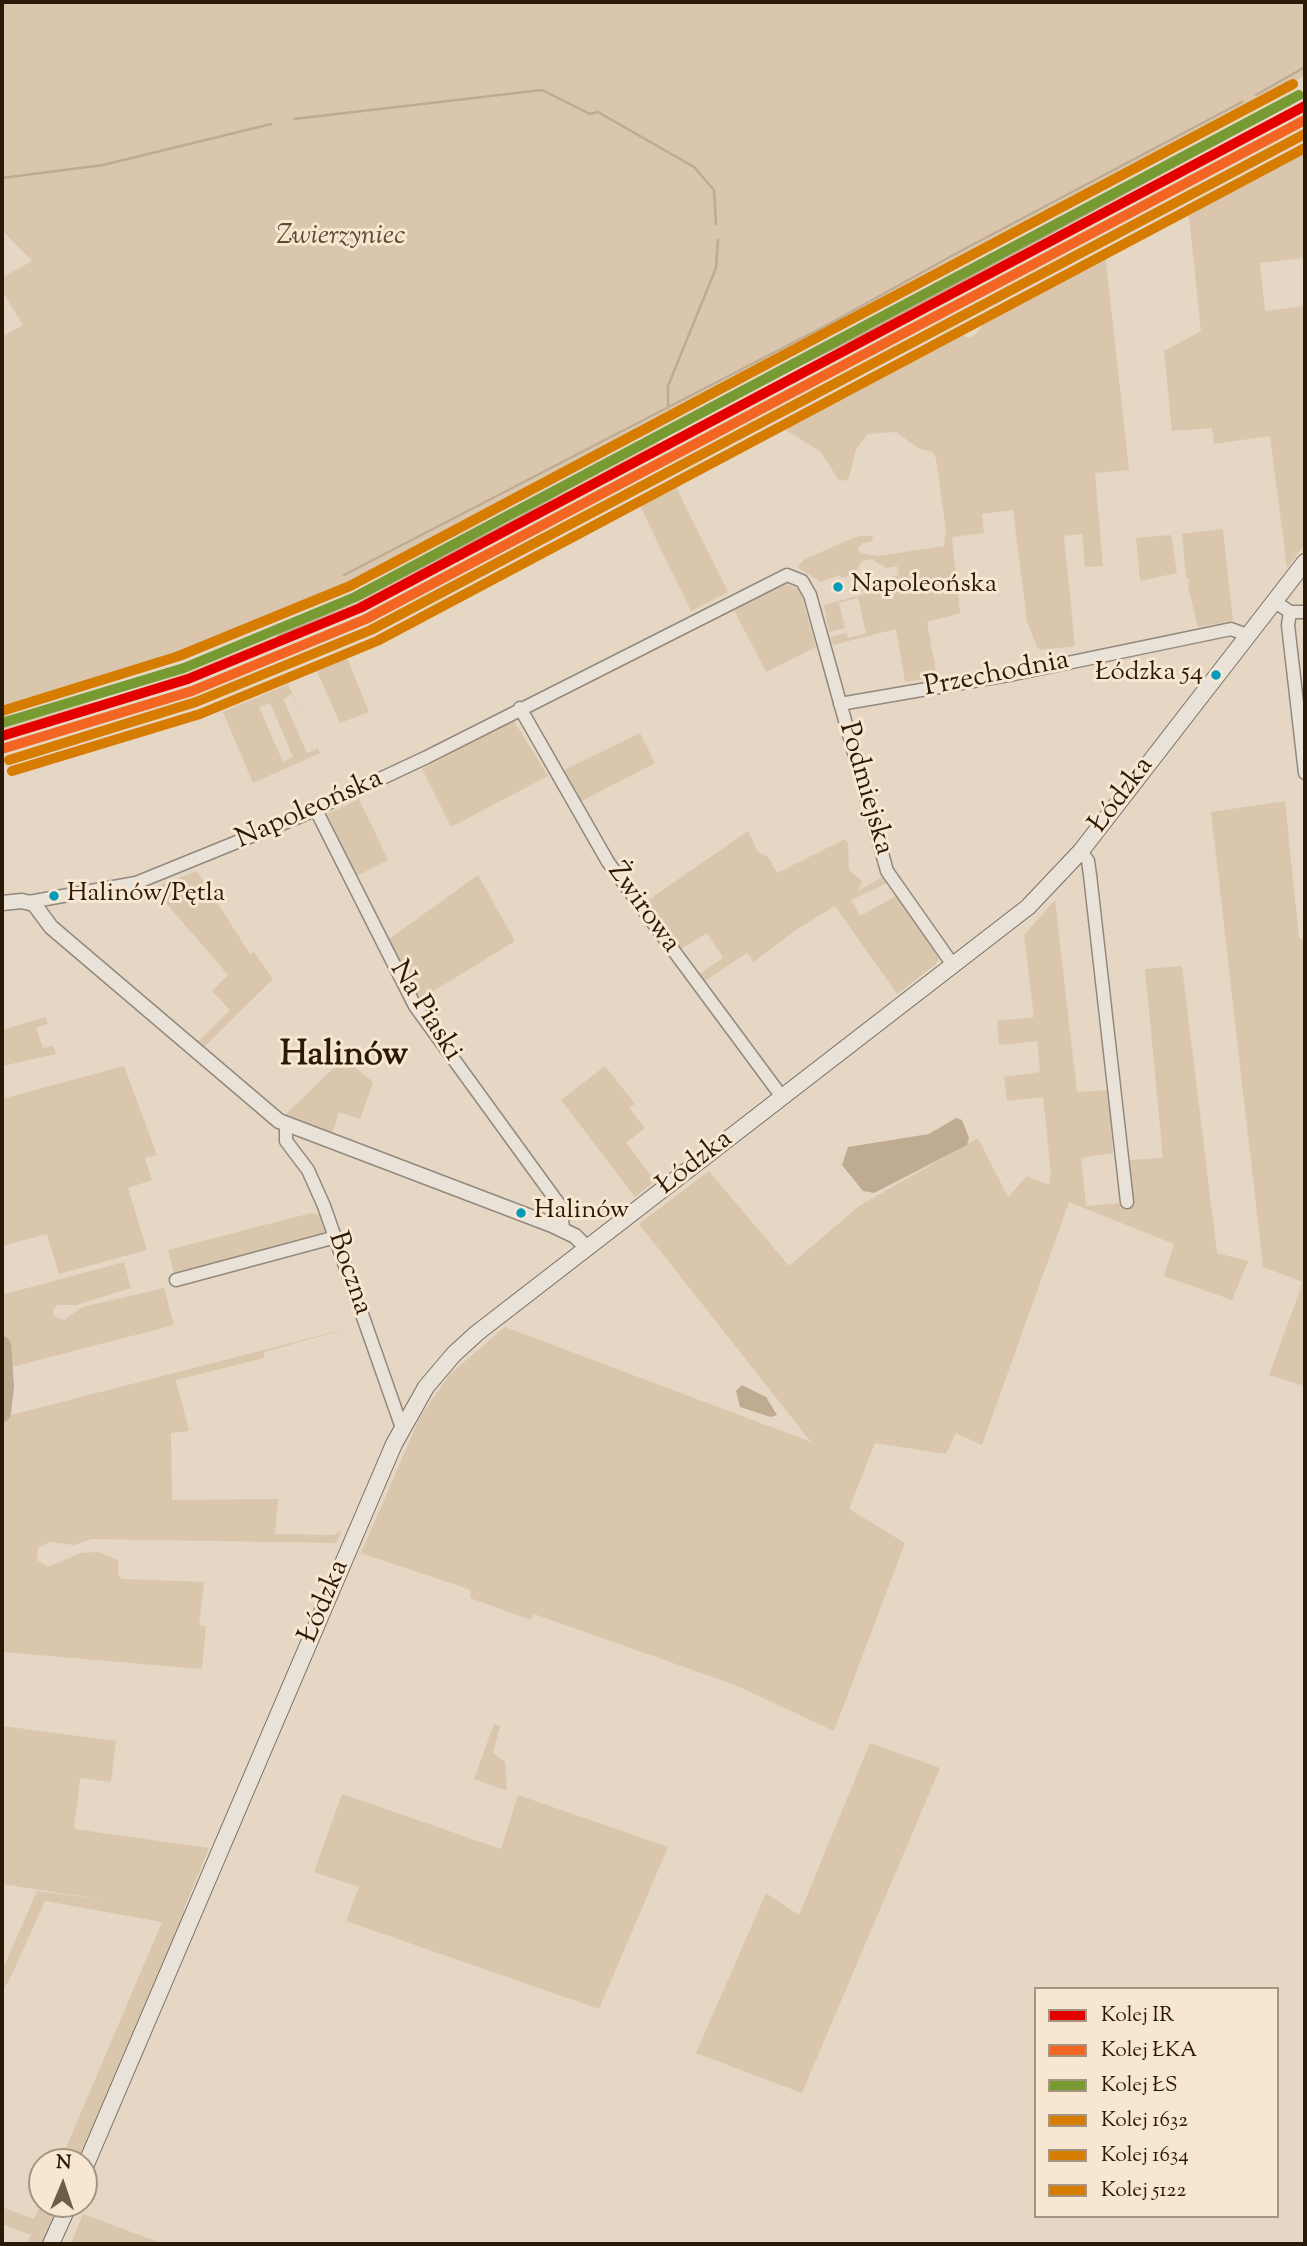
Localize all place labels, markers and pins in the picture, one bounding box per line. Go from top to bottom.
place label: Napoleońska [851,571,997,603]
marker: Napoleońska [831,580,845,594]
place label: Łódzka 54 [1095,659,1203,691]
marker: Łódzka 54 [1209,668,1223,682]
place label: Halinów/Pętla [67,880,225,912]
marker: Halinów/Pętla [47,889,61,903]
place label: Halinów [534,1197,629,1229]
marker: Halinów [514,1206,528,1220]

